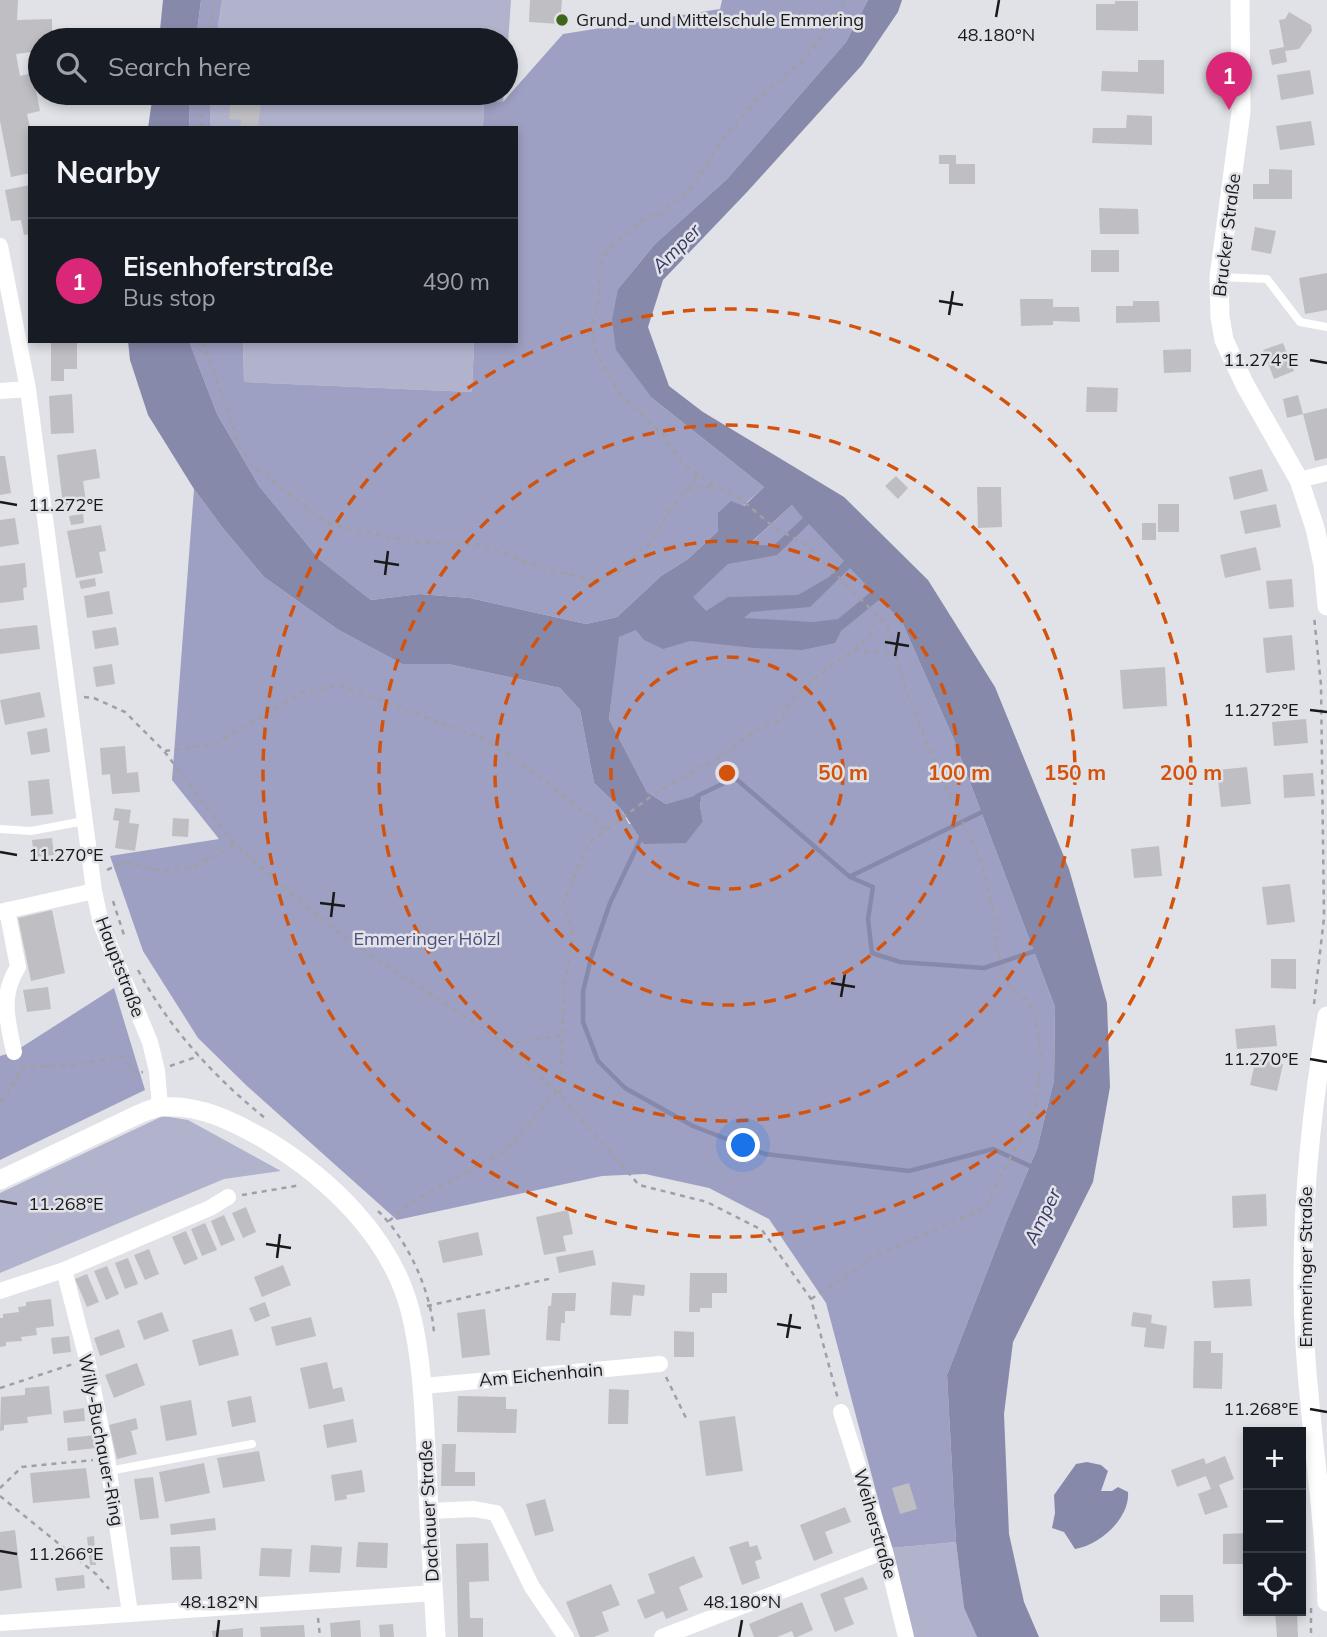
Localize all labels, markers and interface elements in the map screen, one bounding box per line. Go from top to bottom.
place label: Grund- und Mittelschule Emmering [576,8,864,31]
marker: Grund- und Mittelschule Emmering [554,12,570,28]
text: 48.180°N [957,23,1035,46]
search box [28,28,518,105]
icon: search [52,48,90,86]
text: Search here [108,50,251,83]
pin: 1 [1206,52,1252,110]
text: Nearby [56,153,160,191]
street label: Brucker Straße [1208,172,1245,298]
water label: Amper [646,218,706,278]
text: Eisenhoferstraße [123,250,333,283]
text: 1 [72,267,86,296]
text: 490 m [422,267,490,296]
text: Bus stop [123,283,215,312]
text: 11.274°E [1223,348,1299,371]
text: 11.272°E [28,493,104,516]
text: 11.272°E [1223,698,1299,721]
text: 50 m [818,759,868,785]
text: 100 m [928,759,990,785]
text: 150 m [1044,759,1106,785]
text: 200 m [1160,759,1222,785]
centre of rings [715,761,739,785]
text: 11.270°E [28,843,104,866]
street label: Hauptstraße [91,913,150,1020]
park label: Emmeringer Hölzl [353,927,501,950]
text: 11.270°E [1223,1047,1299,1070]
your location [726,1128,760,1162]
water label: Amper [1018,1183,1066,1249]
street label: Emmeringer Straße [1294,1186,1317,1348]
text: 11.268°E [28,1192,104,1215]
street label: Willy-Buchauer-Ring [74,1352,129,1528]
street label: Am Eichenhain [478,1358,604,1391]
text: 11.268°E [1223,1397,1299,1420]
map controls [1243,1427,1306,1616]
button: + [1243,1427,1306,1490]
street label: Dachauer Straße [413,1440,444,1582]
street label: Weiherstraße [849,1466,902,1582]
button: − [1243,1490,1306,1553]
text: 11.266°E [28,1542,104,1565]
button: locate [1243,1553,1306,1616]
text: 48.182°N [180,1590,258,1613]
text: 48.180°N [703,1590,781,1613]

